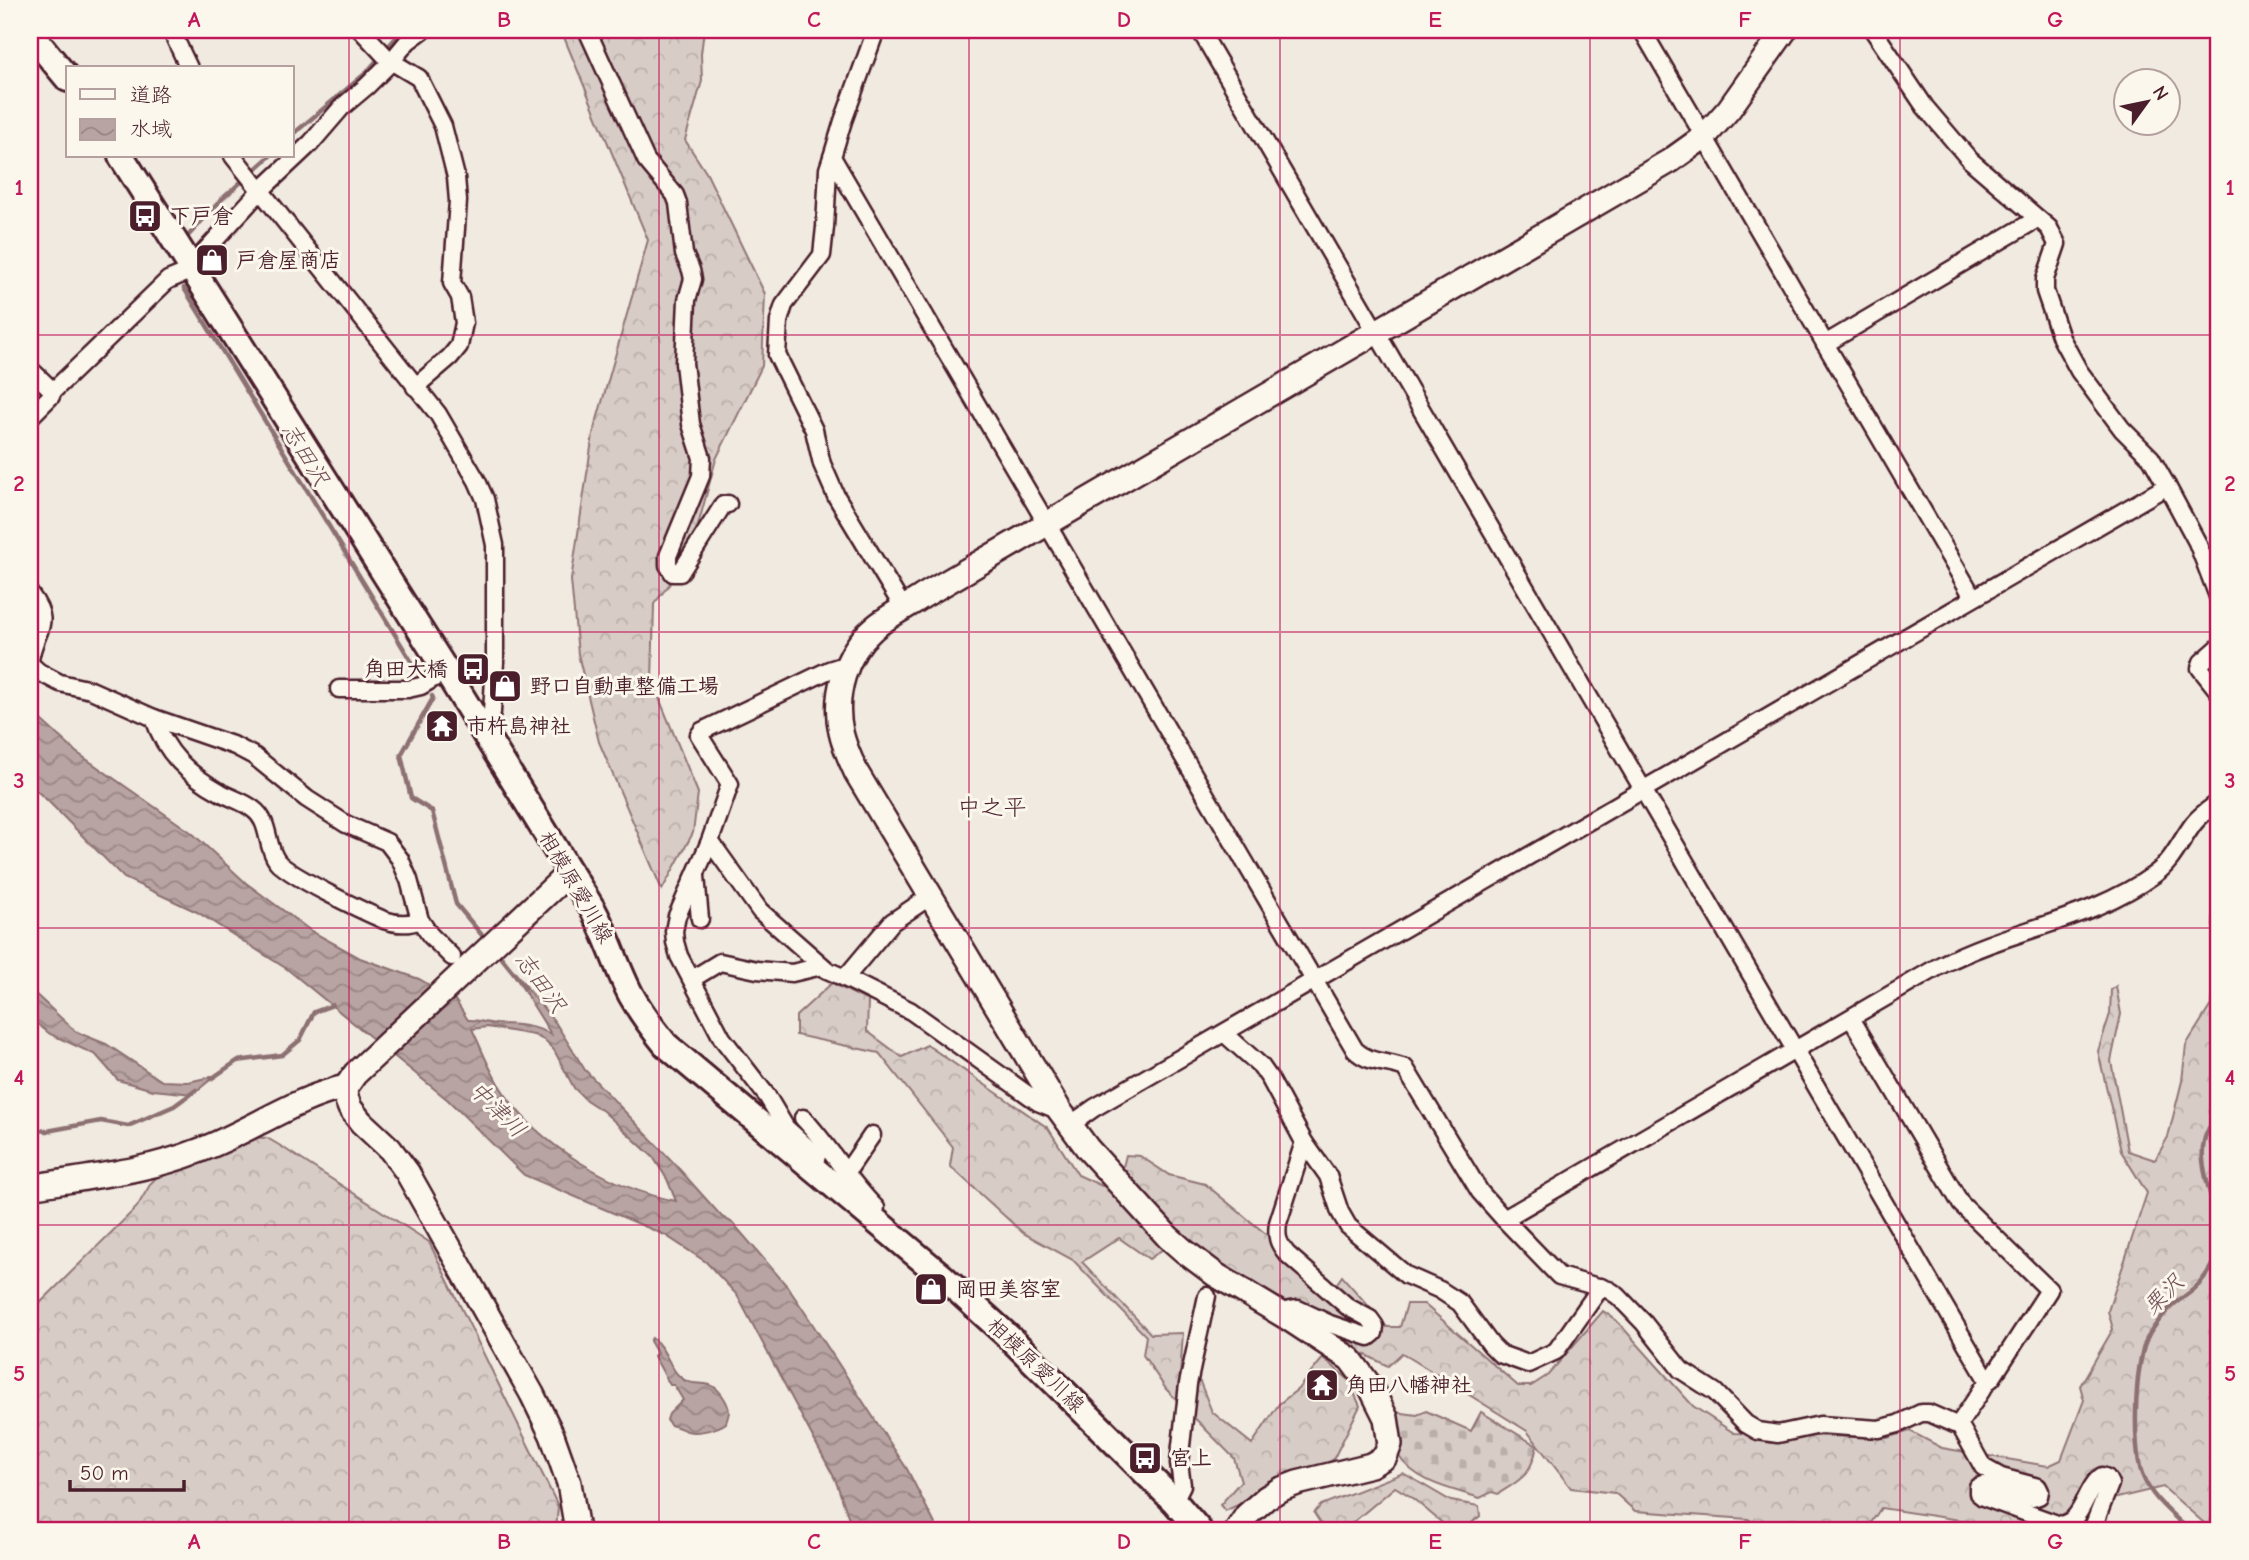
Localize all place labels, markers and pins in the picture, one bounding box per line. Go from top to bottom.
bus stop icon: 下戸倉 [126,197,164,235]
place label: 下戸倉 [170,204,233,228]
shop icon: 戸倉屋商店 [193,241,231,279]
place label: 戸倉屋商店 [236,248,341,272]
bus stop icon: 角田大橋 [454,650,492,688]
place label: 角田大橋 [364,657,448,681]
shop icon: 野口自動車整備工場 [486,667,524,705]
place label: 野口自動車整備工場 [530,674,719,698]
temple icon: 市杵島神社 [423,707,461,745]
place label: 市杵島神社 [466,714,571,738]
shop icon: 岡田美容室 [912,1270,950,1308]
place label: 岡田美容室 [956,1277,1061,1301]
temple icon: 角田八幡神社 [1303,1366,1341,1404]
place label: 角田八幡神社 [1346,1373,1472,1397]
bus stop icon: 宮上 [1126,1439,1164,1477]
place label: 宮上 [1170,1446,1212,1470]

